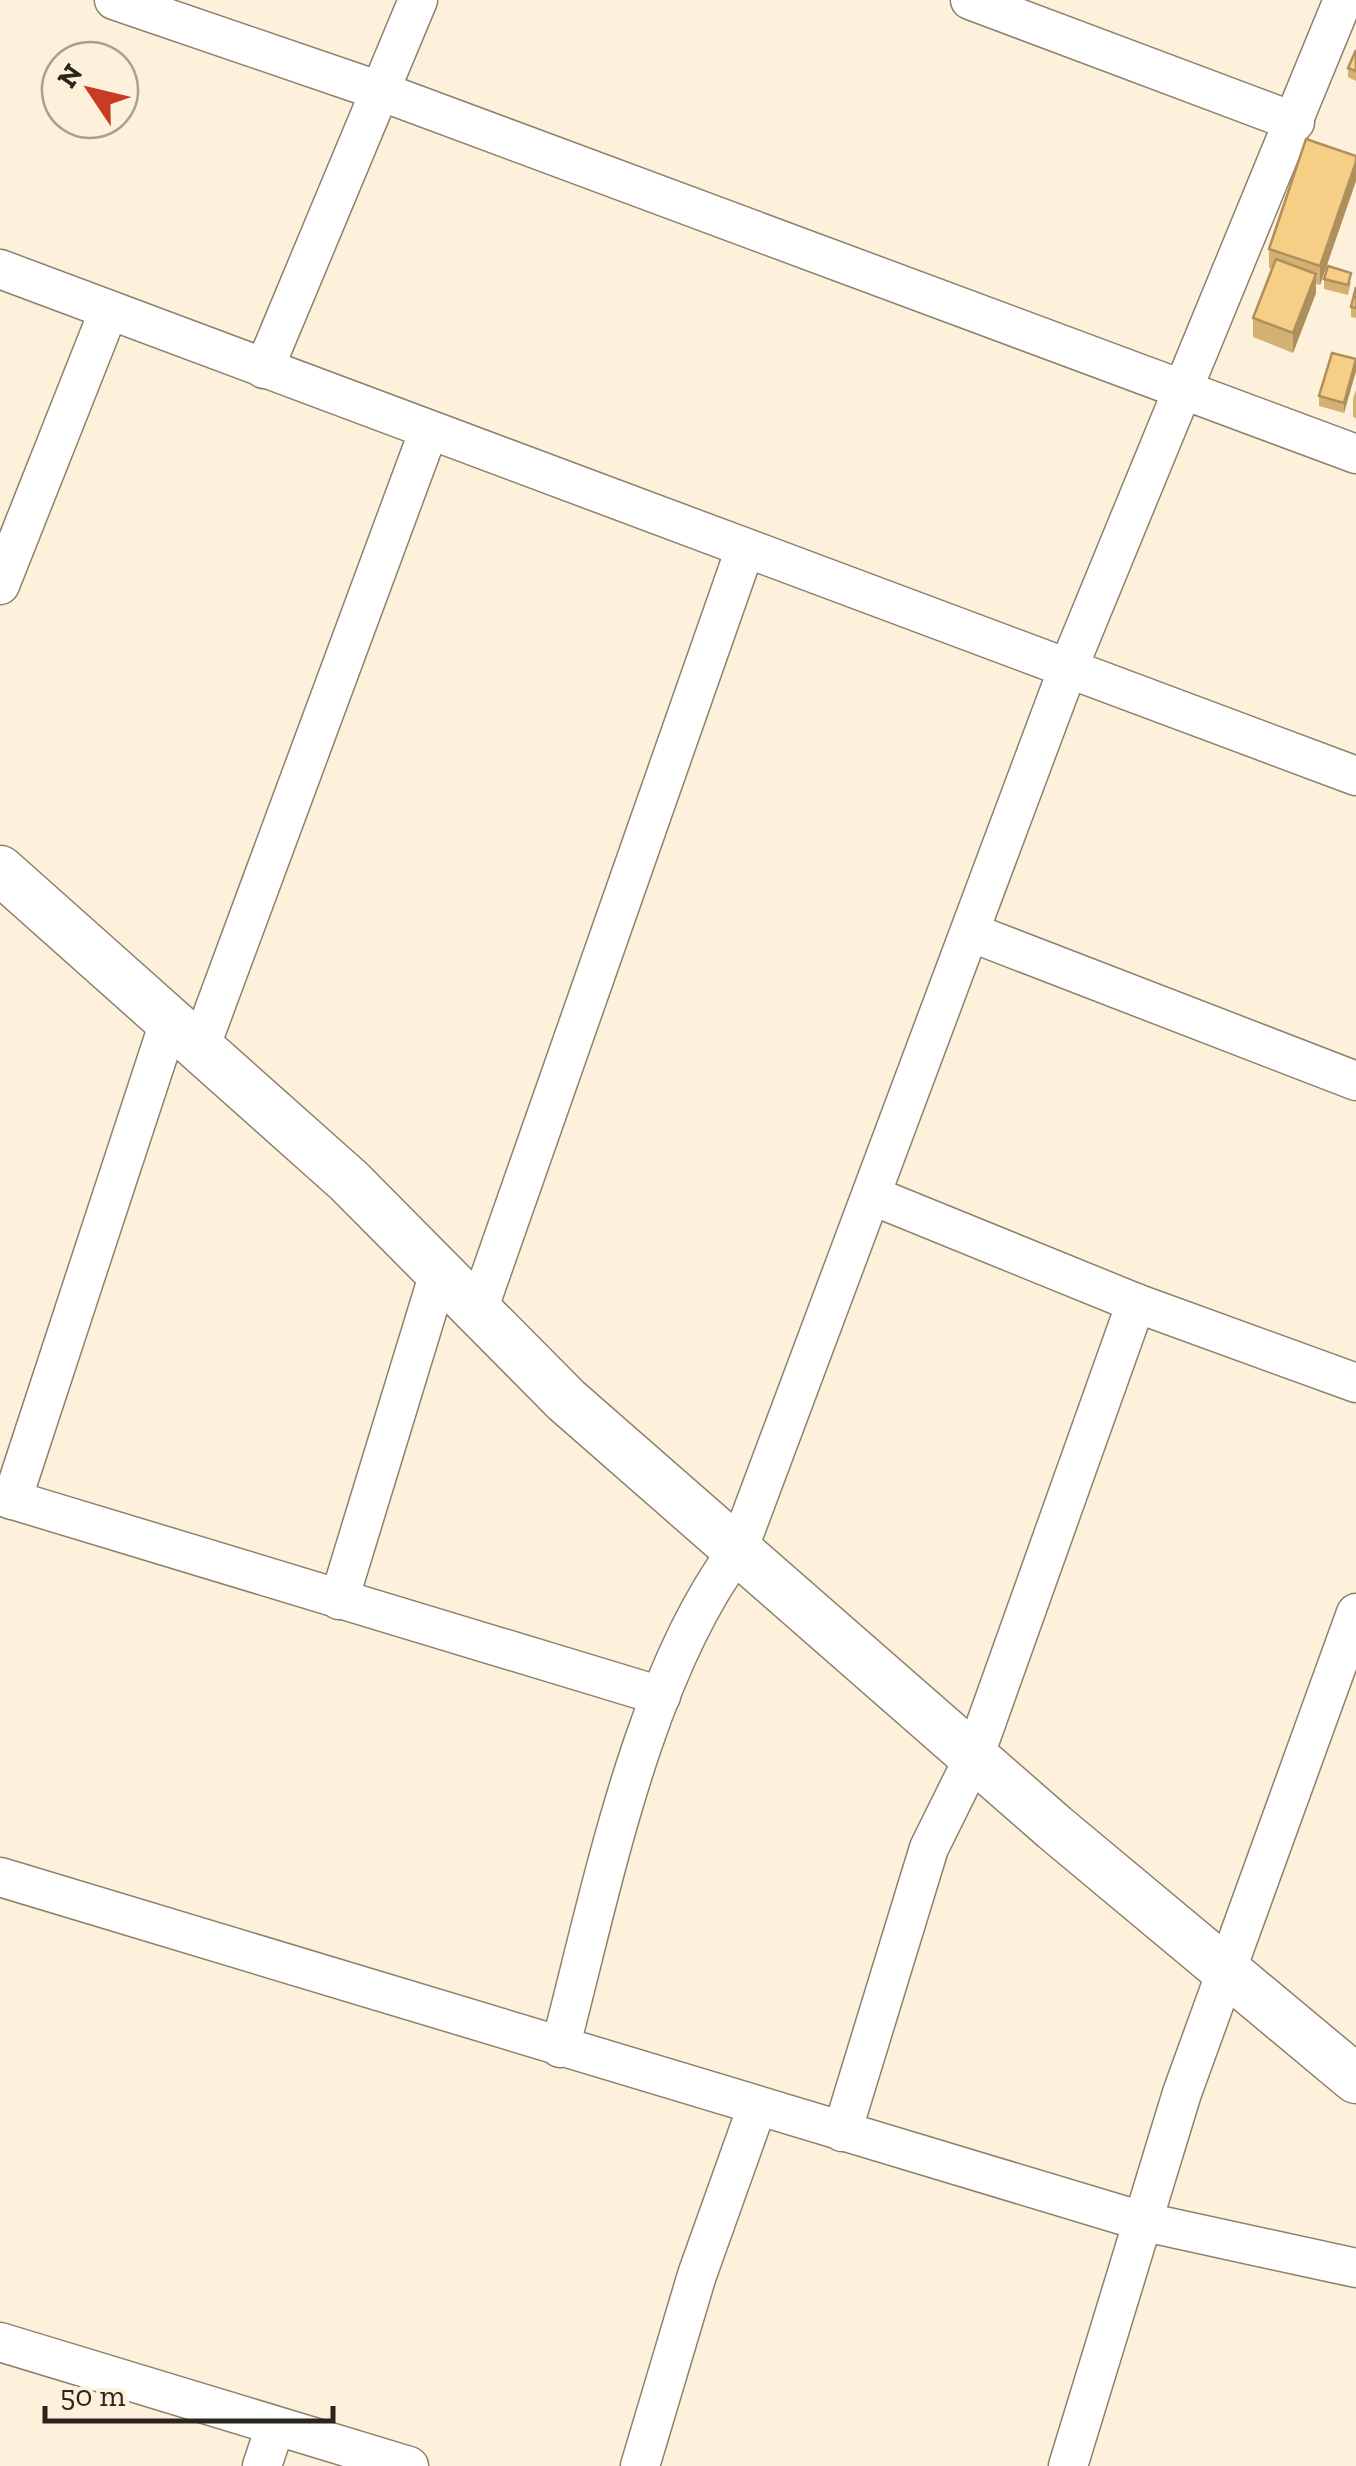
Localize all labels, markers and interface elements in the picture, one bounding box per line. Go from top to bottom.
north arrow [40,40,140,140]
text: N [50,58,90,94]
scale bar [45,2361,332,2423]
text: 50 m [60,2378,125,2414]

